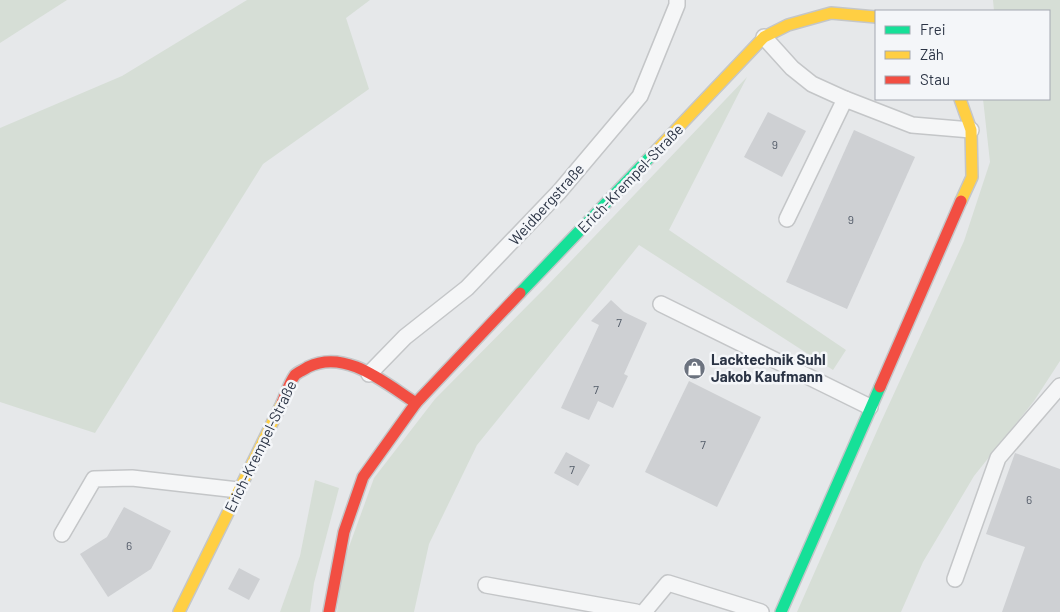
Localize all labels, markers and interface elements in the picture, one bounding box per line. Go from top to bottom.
legend [875,10,1050,100]
text: Frei [920,20,946,38]
text: Zäh [920,45,944,63]
text: Stau [920,70,950,88]
street label: Erich-Krempel-Straße [573,120,687,236]
house number: 9 [772,137,778,151]
street label: Weidbergstraße [505,159,587,249]
house number: 9 [848,212,854,226]
house number: 7 [616,315,622,329]
place label: Lacktechnik Suhl Jakob Kaufmann [711,350,826,385]
shop icon: Lacktechnik Suhl Jakob Kaufmann [683,356,707,380]
street label: Erich-Krempel-Straße [220,377,300,515]
house number: 7 [593,382,599,396]
house number: 7 [700,437,706,451]
house number: 7 [569,462,575,476]
house number: 6 [1026,492,1032,506]
house number: 6 [126,538,132,552]

